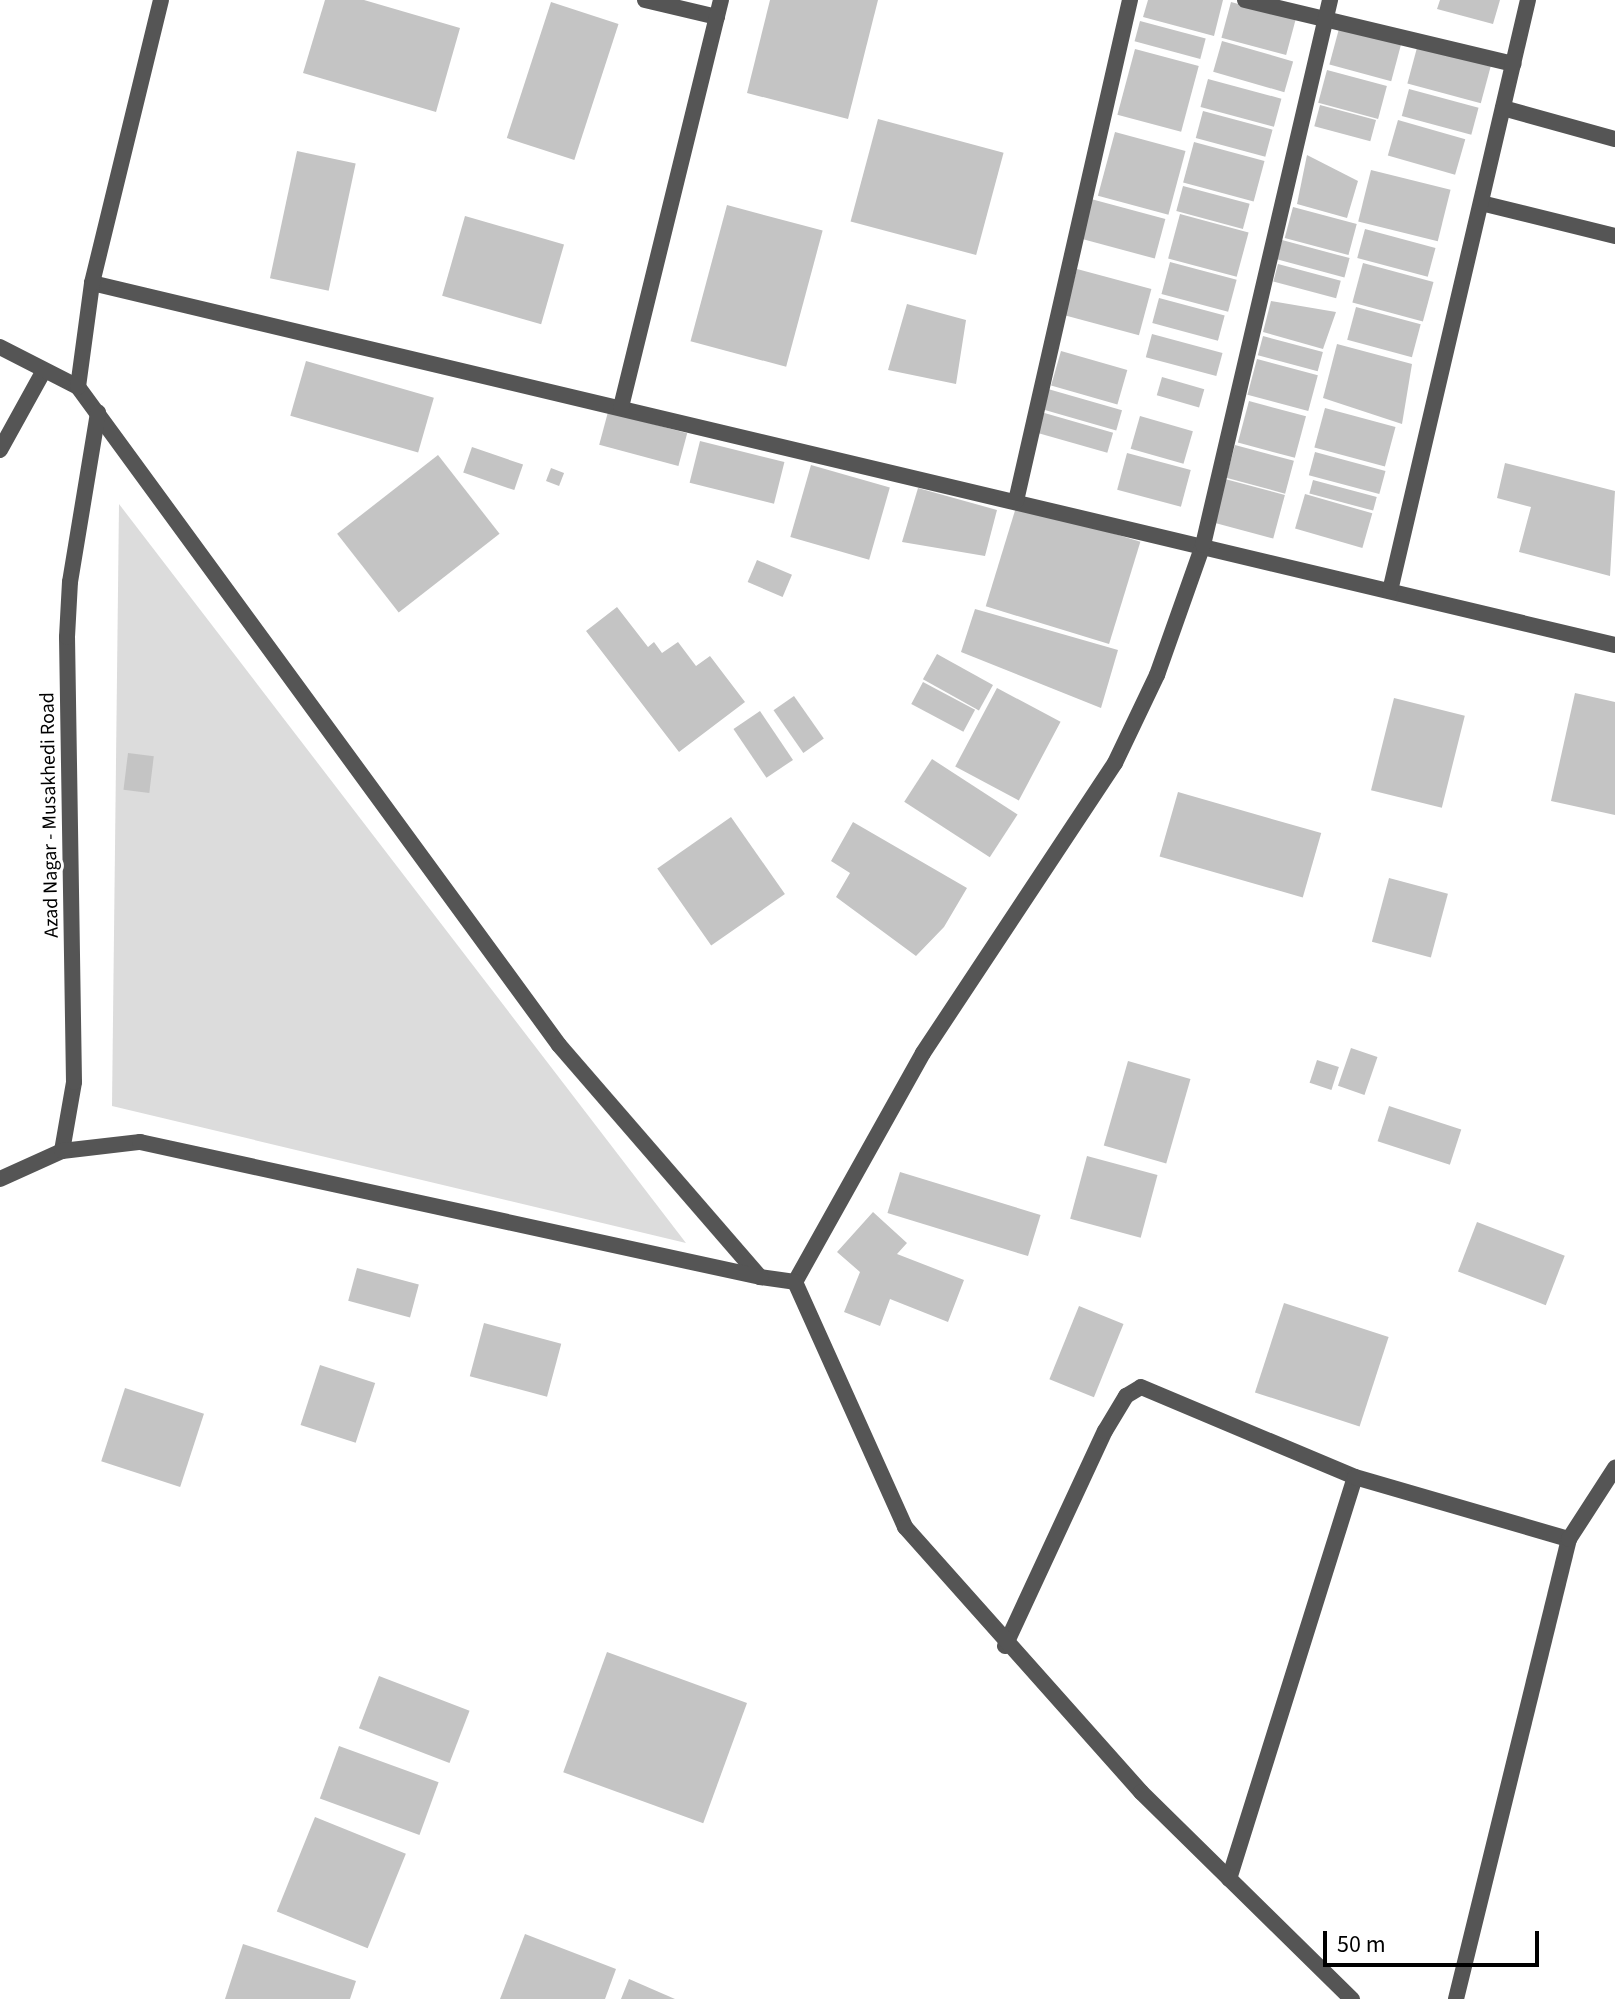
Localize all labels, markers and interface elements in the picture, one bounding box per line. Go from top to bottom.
street label: Azad Nagar - Musakhedi Road [36,692,64,938]
scale bar [1327,1915,1543,1965]
text: 50 m [1337,1927,1386,1962]

